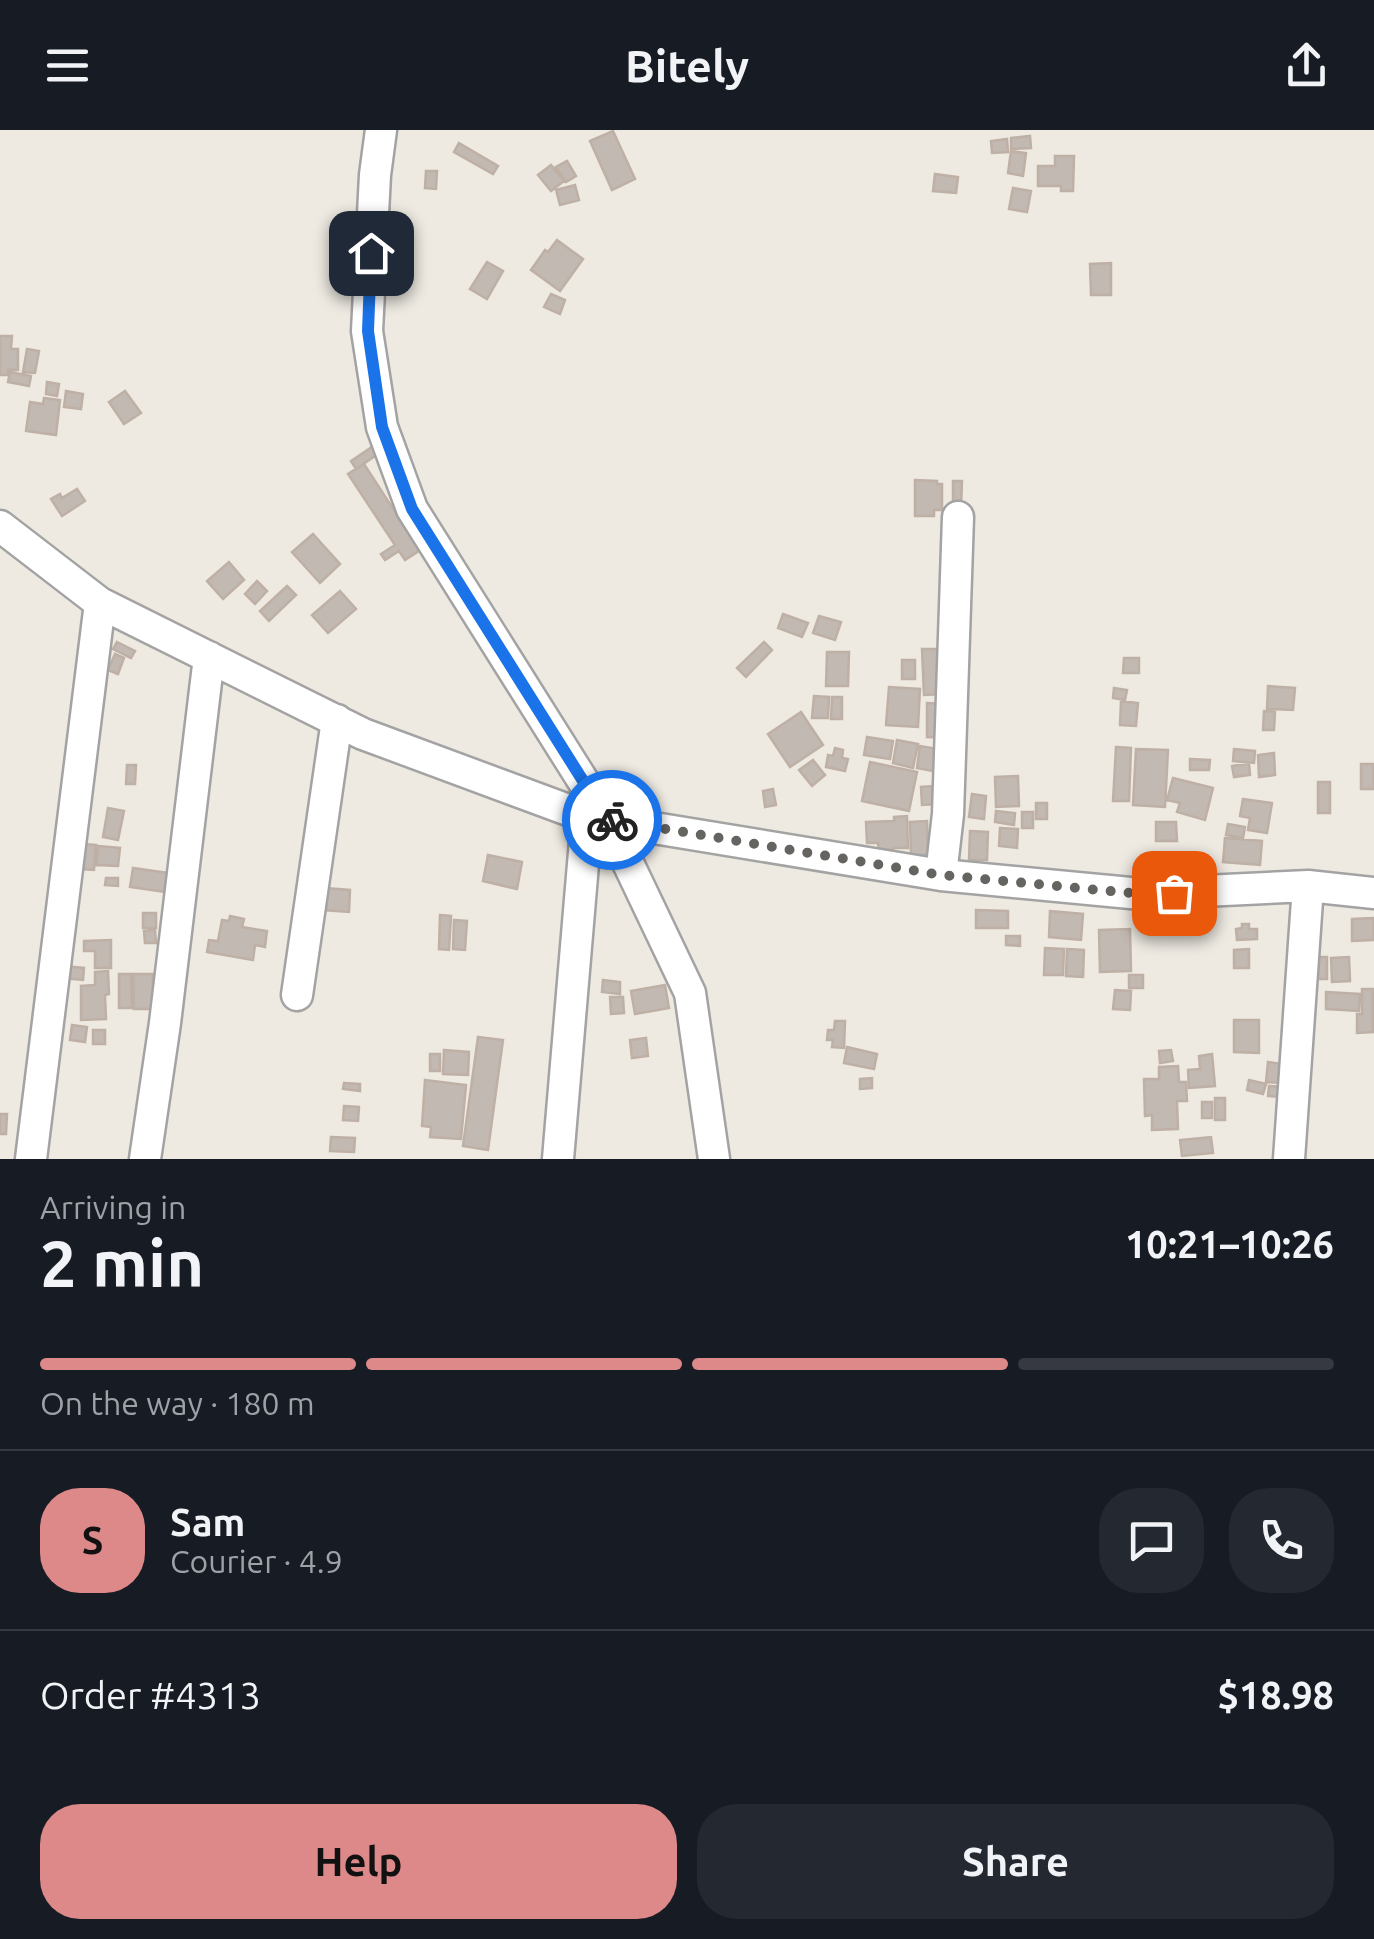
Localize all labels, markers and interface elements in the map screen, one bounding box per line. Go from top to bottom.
icon: menu [40,38,95,93]
icon: share [1279,38,1334,93]
text: Bitely [625,40,749,91]
pin [329,211,414,296]
icon: home [344,226,399,281]
courier [562,770,662,870]
icon: bike [585,793,640,848]
pin [1132,851,1217,936]
icon: bag [1147,866,1202,921]
text: Arriving in [40,1189,186,1225]
text: 10:21–10:26 [1125,1223,1334,1265]
text: 2 min [40,1226,204,1299]
text: On the way · 180 m [40,1385,315,1421]
button: chat [1099,1488,1204,1593]
button: phone [1229,1488,1334,1593]
text: Sam [170,1501,245,1543]
text: S [82,1519,103,1561]
text: Courier · 4.9 [170,1543,343,1579]
text: Order #4313 [40,1674,261,1716]
text: $18.98 [1217,1674,1334,1716]
button: Help [40,1804,677,1919]
button: Share [697,1804,1334,1919]

